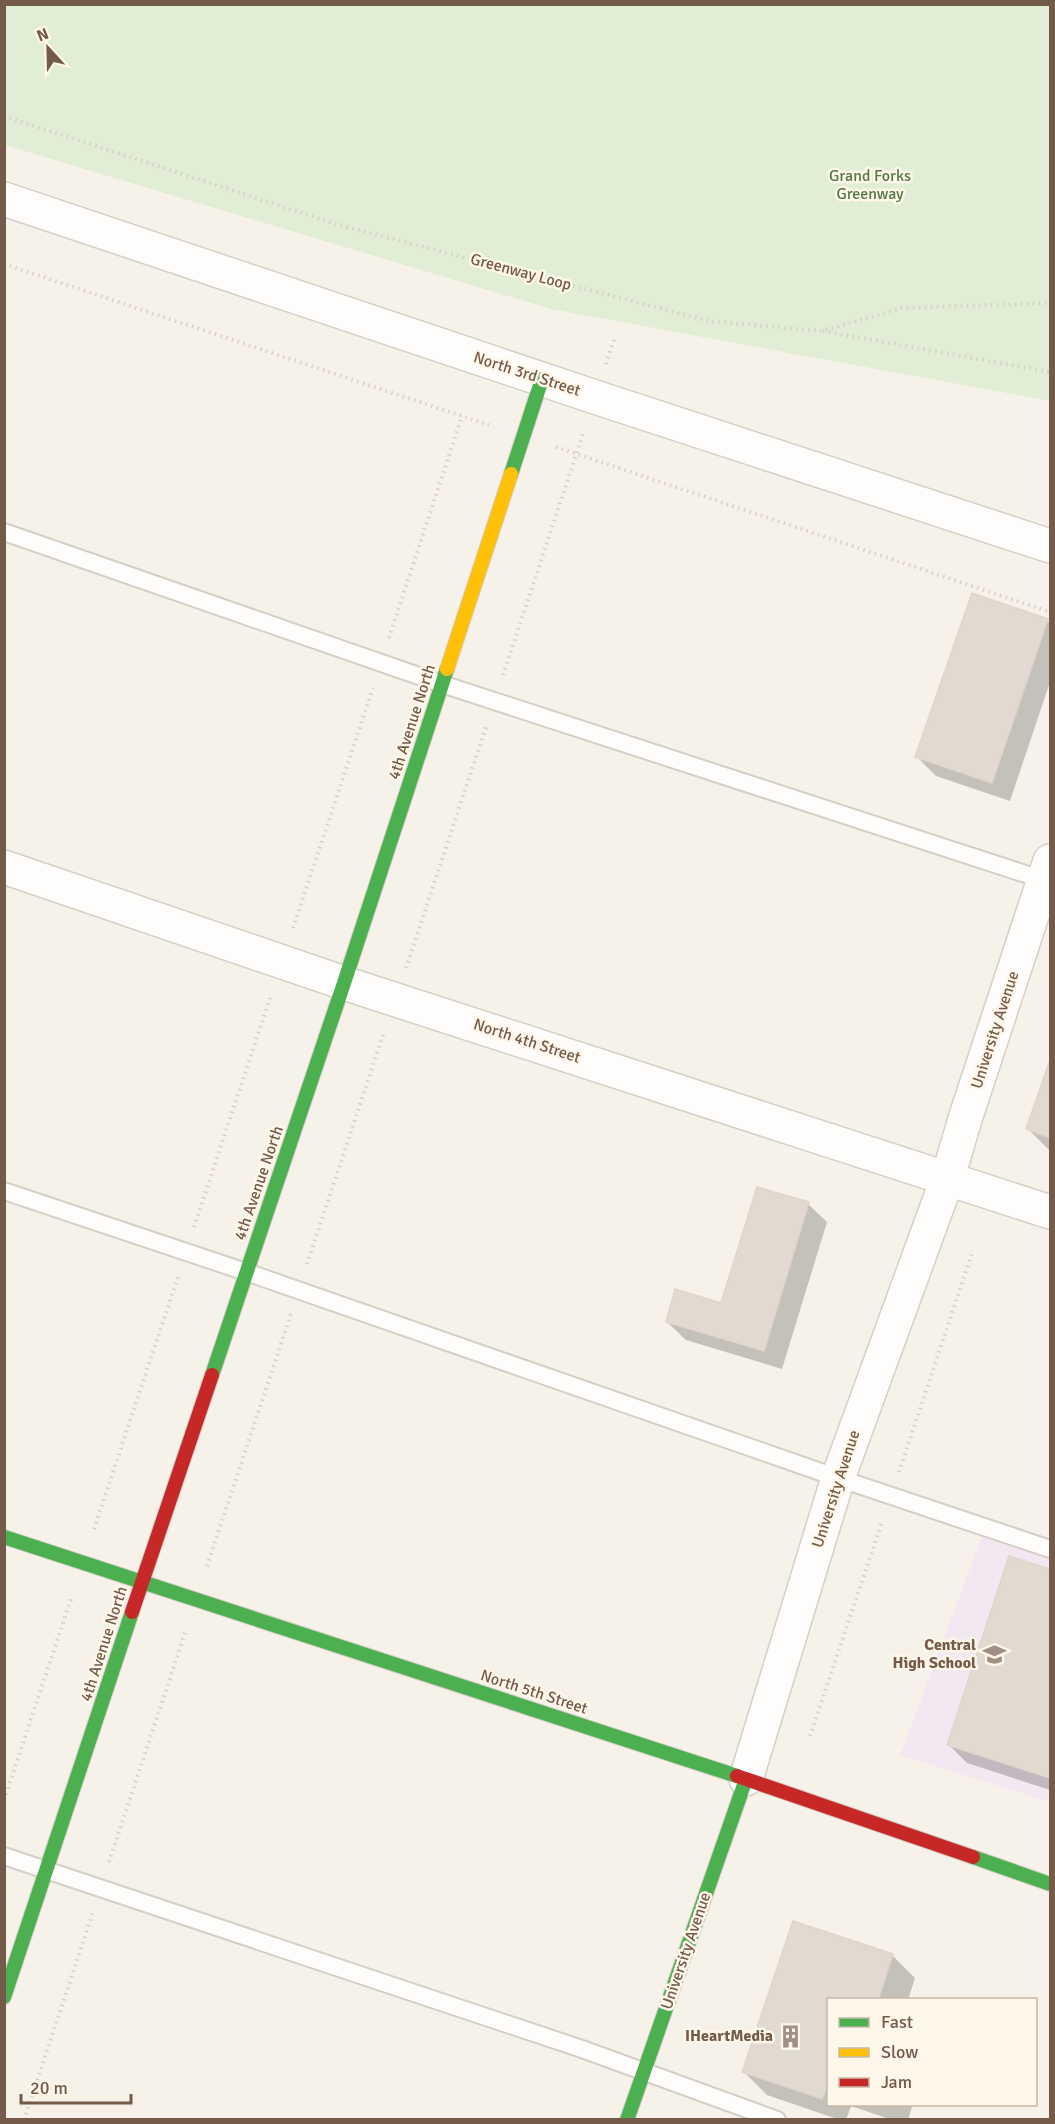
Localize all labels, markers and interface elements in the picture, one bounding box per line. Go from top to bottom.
north arrow [18,18,78,78]
text: N [34,24,52,46]
park label: Grand Forks Greenway [829,166,911,204]
street label: Greenway Loop [468,249,574,295]
street label: North 3rd Street [471,347,583,401]
street label: 4th Avenue North [384,662,440,782]
street label: University Avenue [967,969,1023,1091]
street label: North 4th Street [471,1014,583,1068]
street label: 4th Avenue North [230,1123,288,1243]
street label: University Avenue [808,1428,864,1550]
street label: 4th Avenue North [76,1584,132,1704]
place label: Central High School [893,1635,976,1673]
school or university icon: Central High School [981,1641,1007,1667]
street label: North 5th Street [478,1665,590,1719]
street label: University Avenue [657,1890,715,2012]
legend [827,1998,1037,2106]
text: Fast [881,2011,913,2033]
building icon: IHeartMedia [778,2023,804,2049]
place label: IHeartMedia [685,2026,773,2046]
text: Slow [881,2041,918,2063]
scale bar [21,2067,130,2105]
text: Jam [881,2071,912,2093]
text: 20 m [30,2077,68,2099]

